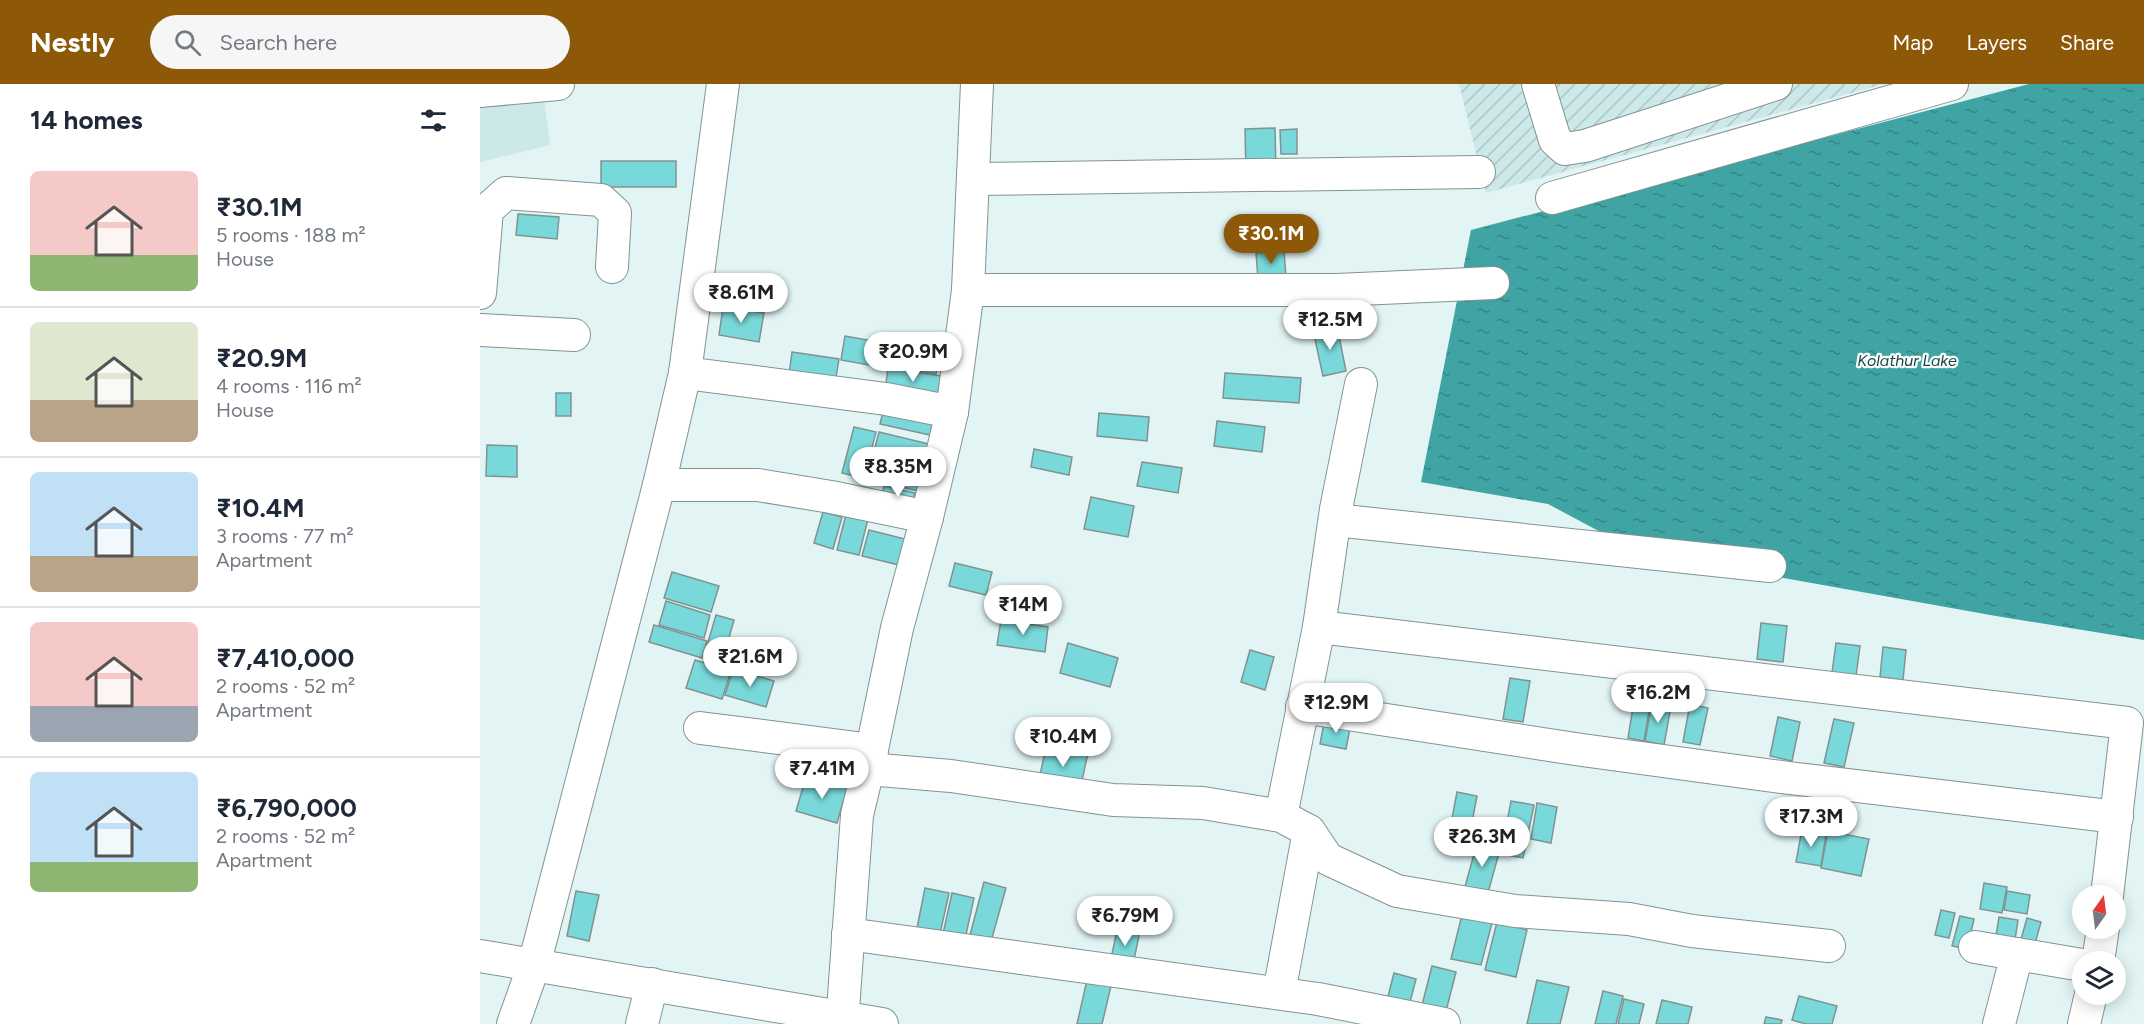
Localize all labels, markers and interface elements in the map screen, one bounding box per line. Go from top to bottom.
search box [150,15,570,69]
text: Nestly [30,25,114,59]
icon: search [171,26,204,59]
text: Search here [219,29,337,56]
text: Map [1893,30,1933,55]
text: Layers [1966,30,2027,55]
text: Share [2060,30,2114,55]
text: 14 homes [30,104,143,136]
icon: filters [417,104,450,137]
text: ₹30.1M [216,191,303,223]
icon: home [78,195,150,267]
pin: ₹30.1M [1222,214,1320,265]
text: ₹30.1M [1238,221,1304,245]
text: 5 rooms · 188 m² [216,223,366,247]
text: House [216,247,274,271]
pin: ₹8.61M [692,273,790,324]
text: ₹8.61M [708,280,774,304]
pin: ₹12.5M [1281,300,1379,351]
text: ₹12.5M [1297,307,1363,331]
pin: ₹20.9M [864,332,962,383]
text: ₹20.9M [878,339,948,363]
text: ₹20.9M [216,342,307,374]
icon: home [78,346,150,418]
water label: Kolathur Lake [1857,351,1957,370]
text: 4 rooms · 116 m² [216,374,362,398]
text: House [216,398,274,422]
pin: ₹8.35M [849,447,947,498]
text: ₹8.35M [863,454,933,478]
text: ₹10.4M [216,492,305,524]
icon: home [78,496,150,568]
text: 3 rooms · 77 m² [216,524,354,548]
text: Apartment [216,548,313,572]
pin: ₹14M [987,585,1059,636]
text: ₹14M [998,592,1048,616]
pin: ₹21.6M [701,637,799,688]
text: ₹7,410,000 [216,642,354,674]
text: ₹21.6M [717,644,783,668]
icon: home [78,646,150,718]
pin: ₹16.2M [1609,673,1707,724]
text: 2 rooms · 52 m² [216,674,355,698]
text: ₹16.2M [1625,680,1691,704]
pin: ₹12.9M [1287,683,1385,734]
text: ₹12.9M [1303,690,1369,714]
text: Apartment [216,698,313,722]
pin: ₹10.4M [1014,717,1112,768]
text: ₹10.4M [1029,724,1097,748]
pin: ₹7.41M [773,749,871,800]
text: ₹7.41M [789,756,855,780]
text: ₹6,790,000 [216,792,357,824]
icon: home [78,796,150,868]
pin: ₹17.3M [1762,797,1860,848]
text: ₹17.3M [1779,804,1843,828]
pin: ₹26.3M [1433,817,1531,868]
text: 2 rooms · 52 m² [216,824,355,848]
text: ₹26.3M [1448,824,1516,848]
text: Apartment [216,848,313,872]
north arrow [2072,885,2126,939]
map controls [2072,885,2126,1005]
pin: ₹6.79M [1076,896,1174,947]
text: ₹6.79M [1091,903,1159,927]
button: layers [2072,951,2126,1005]

